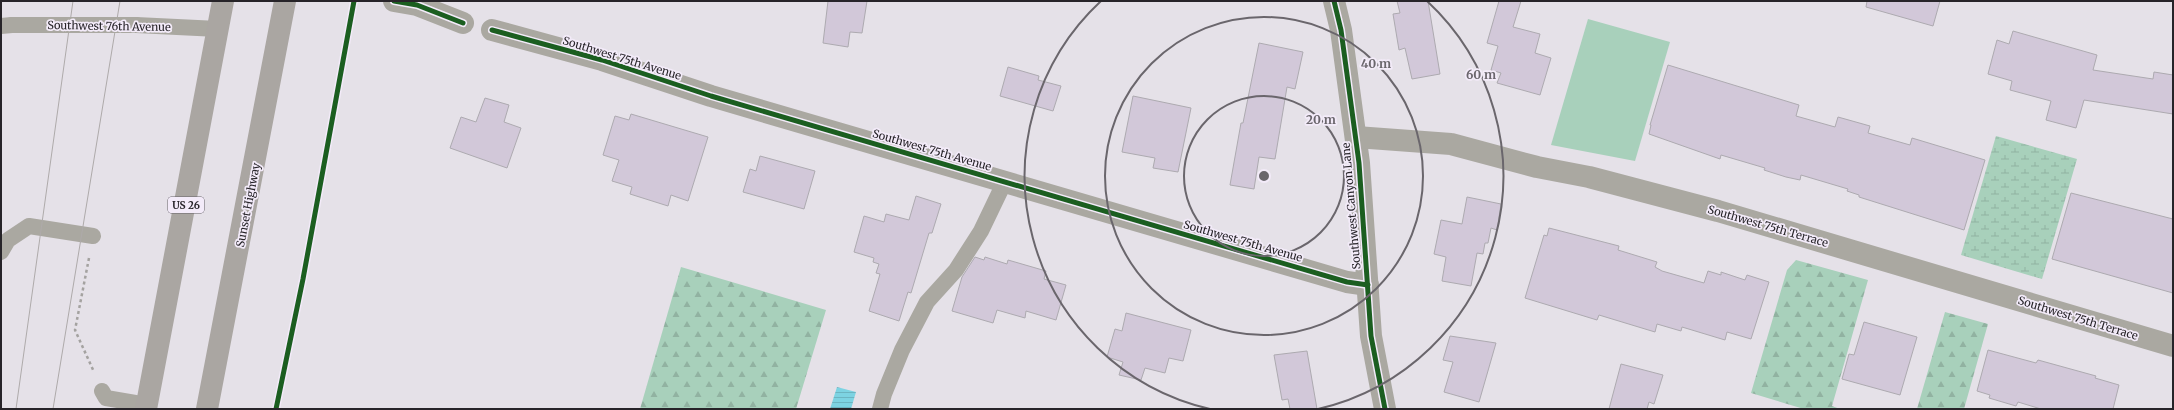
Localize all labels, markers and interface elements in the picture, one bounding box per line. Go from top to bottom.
street label: Southwest 76th Avenue [47,18,171,34]
street label: Southwest 75th Avenue [561,33,683,83]
text: 40 m [1361,56,1391,71]
text: 60 m [1466,67,1496,82]
text: 20 m [1306,112,1336,127]
street label: Southwest 75th Avenue [871,126,993,174]
street label: Southwest Canyon Lane [1338,142,1364,270]
street label: Sunset Highway [233,161,263,248]
centre of rings [1257,169,1271,183]
road number: US 26 [168,197,204,213]
street label: Southwest 75th Terrace [1706,202,1830,250]
street label: Southwest 75th Avenue [1182,217,1304,265]
street label: Southwest 75th Terrace [2016,293,2140,343]

